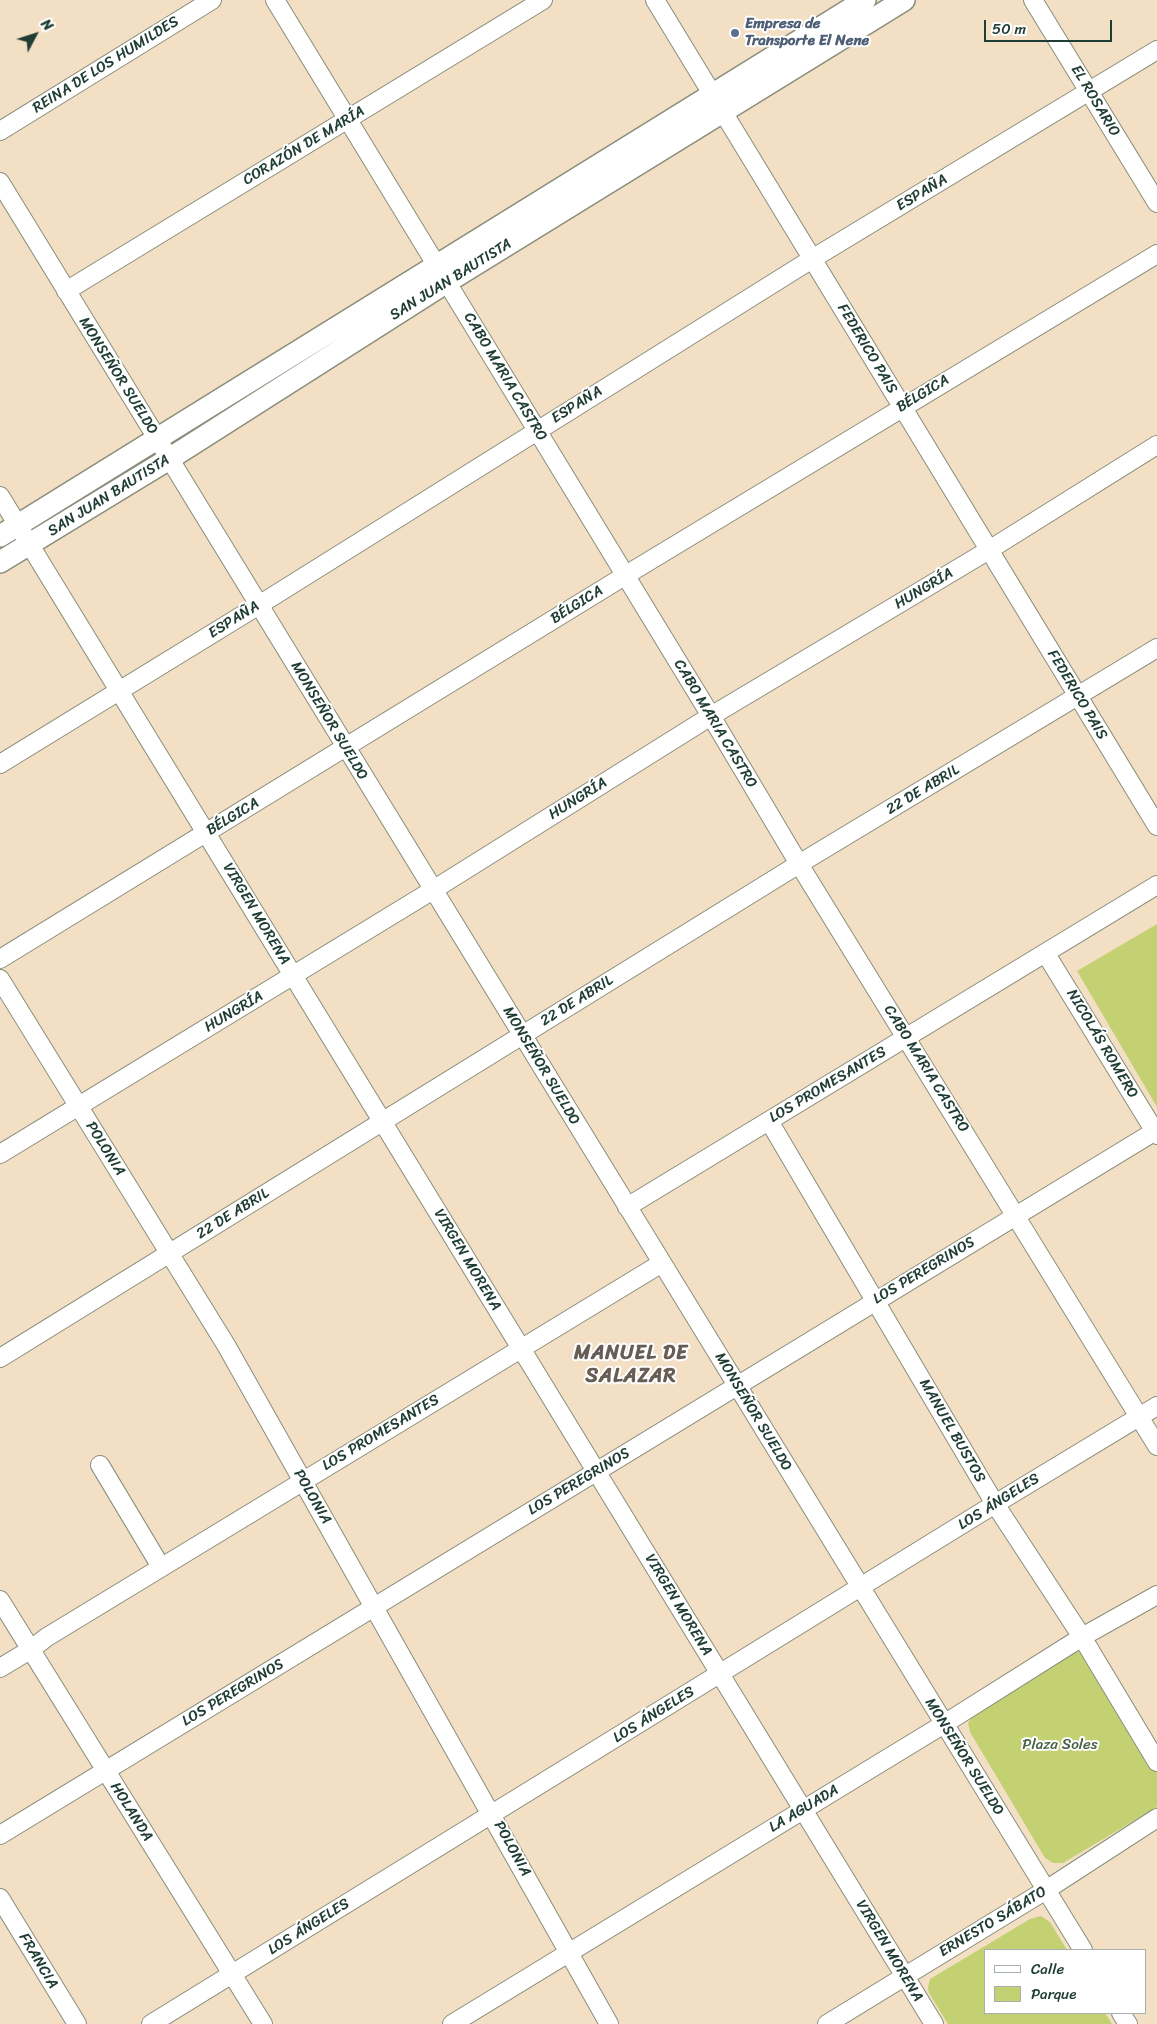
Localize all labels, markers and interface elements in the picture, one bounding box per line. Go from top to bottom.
north arrow [10,10,60,60]
scale bar [987,10,1114,42]
street label: REINA DE LOS HUMILDES [30,13,182,117]
place label: Empresa de Transporte El Nene [745,15,869,50]
text: 50 m [992,16,1026,42]
marker: Empresa de Transporte El Nene [729,27,741,39]
street label: EL ROSARIO [1067,62,1123,140]
street label: CORAZÓN DE MARÍA [240,103,368,189]
street label: ESPAÑA [893,171,951,215]
street label: SAN JUAN BAUTISTA [387,235,515,325]
street label: FEDERICO PAIS [833,301,901,397]
street label: CABO MARIA CASTRO [459,309,551,445]
street label: MONSEÑOR SUELDO [75,314,161,438]
street label: BÉLGICA [893,371,953,417]
street label: ESPAÑA [548,382,606,428]
street label: SAN JUAN BAUTISTA [45,451,173,541]
street label: HUNGRÍA [891,564,957,614]
street label: BÉLGICA [547,582,607,628]
street label: ESPAÑA [205,597,263,643]
street label: FEDERICO PAIS [1043,647,1111,743]
street label: CABO MARIA CASTRO [669,656,761,792]
street label: MONSEÑOR SUELDO [286,658,372,784]
street label: 22 DE ABRIL [883,761,963,819]
street label: HUNGRÍA [546,774,610,824]
street label: BÉLGICA [203,794,263,840]
street label: VIRGEN MORENA [219,860,293,968]
street label: 22 DE ABRIL [537,972,617,1030]
street label: NICOLÁS ROMERO [1062,986,1142,1102]
street label: HUNGRÍA [201,987,267,1037]
street label: CABO MARIA CASTRO [879,1002,973,1136]
street label: MONSEÑOR SUELDO [498,1003,584,1129]
street label: LOS PROMESANTES [766,1043,890,1127]
street label: POLONIA [81,1119,129,1179]
street label: 22 DE ABRIL [193,1185,273,1243]
street label: VIRGEN MORENA [430,1206,504,1314]
street label: LOS PEREGRINOS [870,1234,978,1308]
district label: MANUEL DE SALAZAR [573,1342,689,1389]
street label: MONSEÑOR SUELDO [710,1349,796,1475]
street label: MANUEL BUSTOS [915,1376,989,1486]
street label: LOS PROMESANTES [319,1391,443,1475]
street label: LOS PEREGRINOS [525,1445,633,1519]
street label: POLONIA [289,1466,335,1528]
street label: LOS ÁNGELES [955,1470,1043,1534]
street label: VIRGEN MORENA [641,1551,715,1659]
street label: LOS PEREGRINOS [179,1656,287,1730]
street label: LOS ÁNGELES [610,1683,698,1747]
street label: MONSEÑOR SUELDO [921,1695,1007,1819]
park label: Plaza Soles [1022,1736,1098,1754]
street label: HOLANDA [106,1779,156,1845]
street label: LA AGUADA [766,1781,842,1837]
street label: POLONIA [489,1818,535,1880]
street label: ERNESTO SÁBATO [936,1883,1050,1961]
street label: LOS ÁNGELES [265,1895,353,1959]
street label: VIRGEN MORENA [852,1897,926,2005]
street label: FRANCIA [14,1930,62,1992]
legend [984,1949,1147,2014]
text: Calle [1031,1956,1064,1982]
text: Parque [1031,1981,1076,2007]

